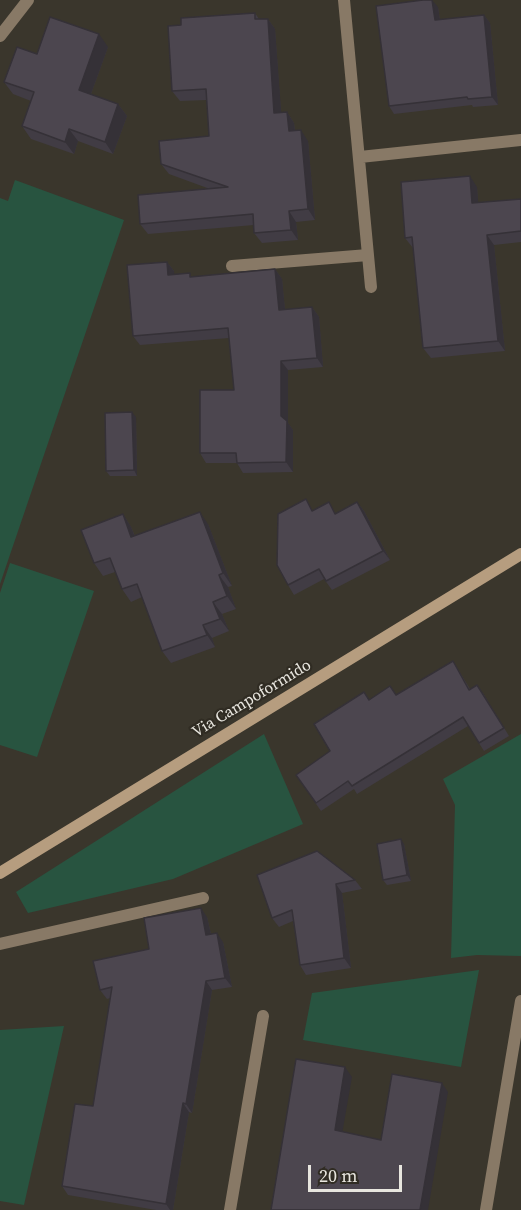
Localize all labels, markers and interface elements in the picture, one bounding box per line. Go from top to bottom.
street label: Via Campoformido [189,656,315,742]
scale bar [311,1153,406,1191]
text: 20 m [319,1163,357,1188]

